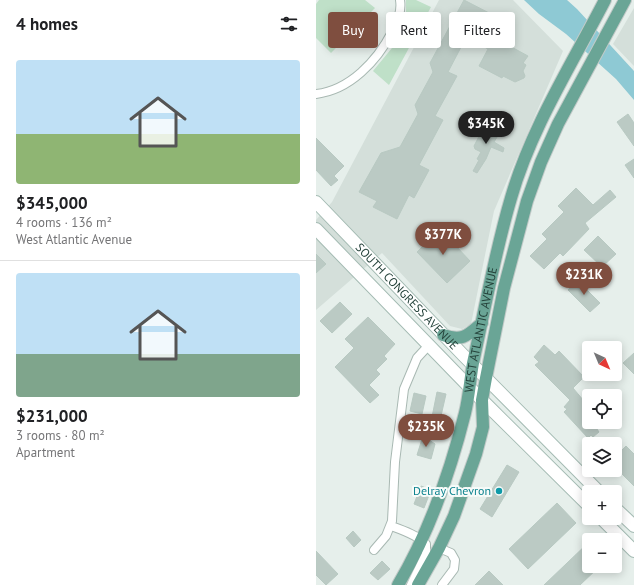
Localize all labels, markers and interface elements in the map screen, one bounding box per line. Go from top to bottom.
chip: Buy [328,12,378,48]
chip: Rent [386,12,441,48]
chip: Filters [449,12,515,48]
text: 4 homes [16,13,78,35]
icon: filters [278,13,300,35]
icon: home [122,86,194,158]
pin: $345K [458,111,514,145]
text: $345K [467,115,505,132]
text: $345,000 [16,192,88,214]
text: 4 rooms · 136 m² [16,214,112,231]
pin: $377K [415,222,471,256]
text: $377K [424,226,462,243]
text: West Atlantic Avenue [16,231,132,248]
street label: SOUTH CONGRESS AVENUE [353,240,462,352]
pin: $231K [556,262,612,296]
street label: WEST ATLANTIC AVENUE [461,266,500,393]
text: $231K [565,266,603,283]
icon: home [122,299,194,371]
north arrow [582,341,622,381]
map controls [582,341,622,573]
button: locate [582,389,622,429]
text: $231,000 [16,405,88,427]
pin: $235K [398,414,454,448]
text: $235K [407,418,445,435]
text: 3 rooms · 80 m² [16,427,105,444]
button: layers [582,437,622,477]
text: Apartment [16,444,75,461]
place label: Delray Chevron [413,483,491,498]
button: + [582,485,622,525]
marker: Delray Chevron [494,486,504,496]
button: − [582,533,622,573]

